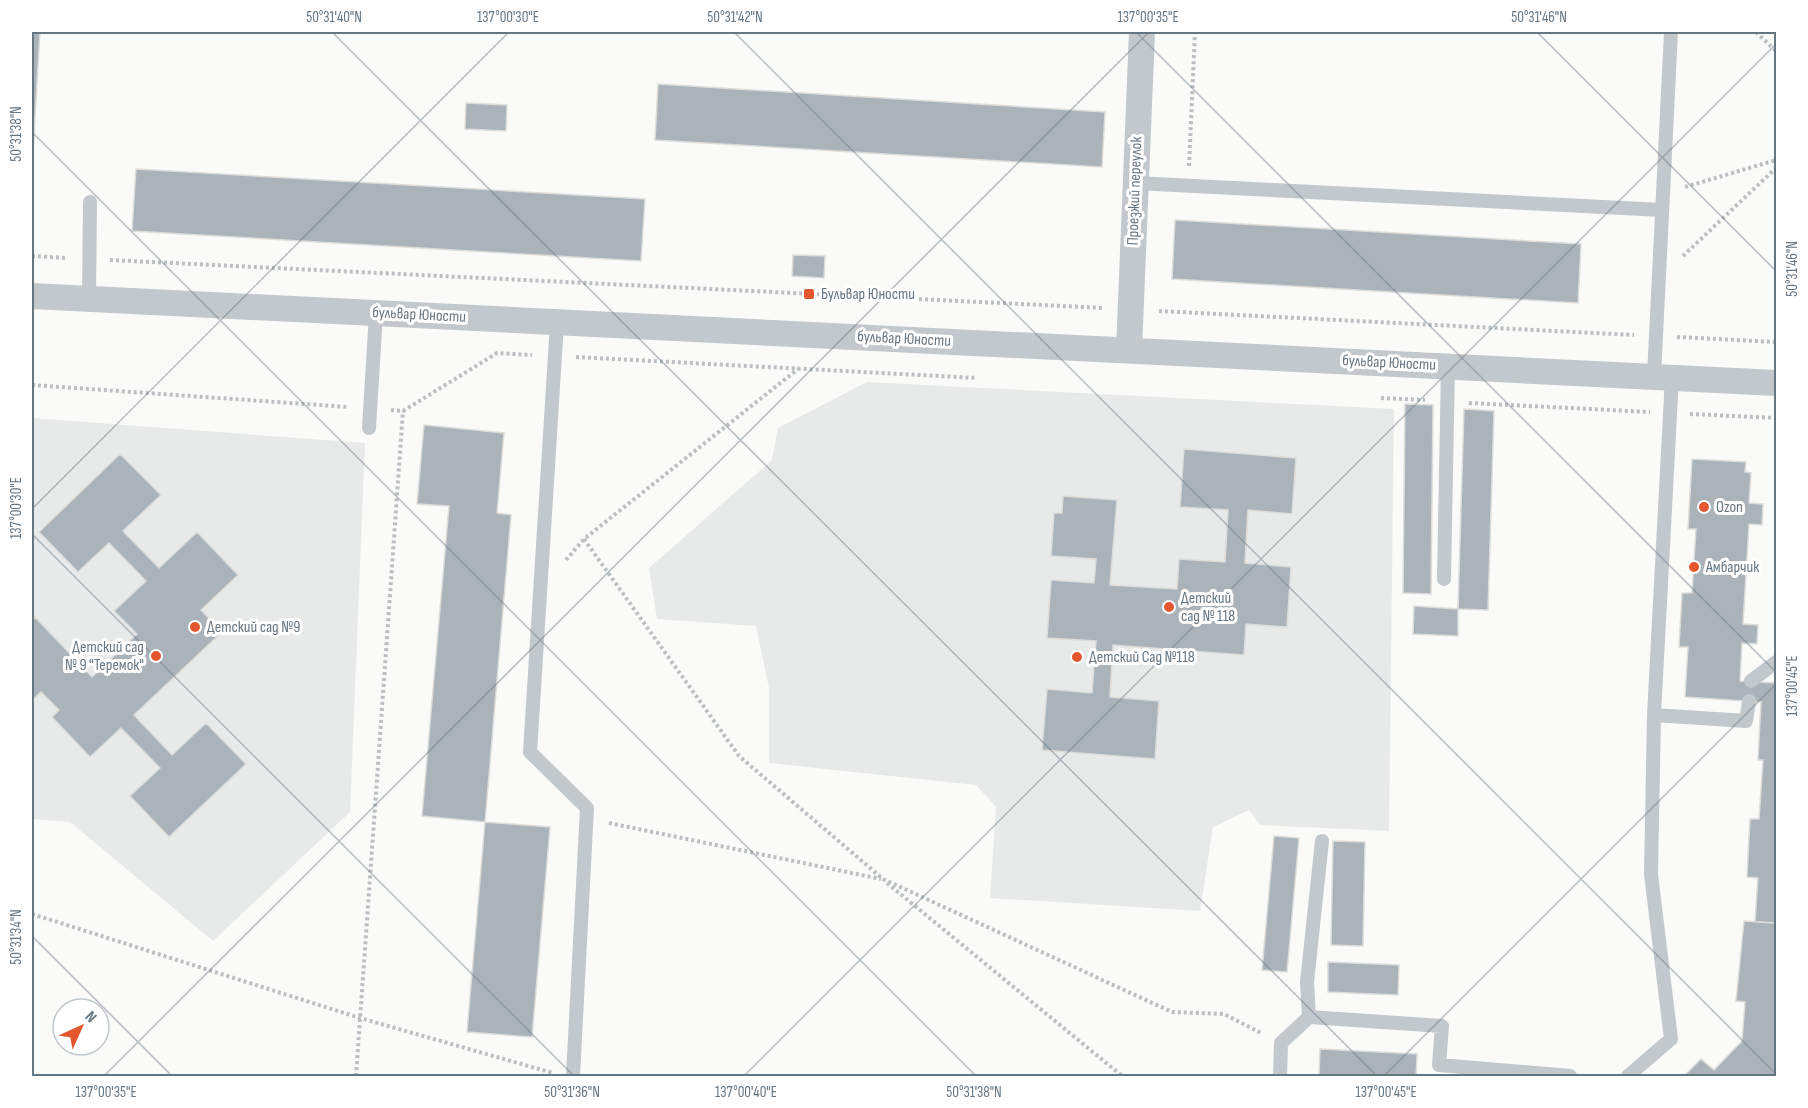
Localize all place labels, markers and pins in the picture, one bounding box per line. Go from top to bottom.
place label: Бульвар Юности [821,285,915,304]
marker: Бульвар Юности [802,287,816,301]
place label: Ozon [1716,498,1743,517]
marker: Ozon [1697,500,1711,514]
place label: Амбарчик [1705,558,1760,577]
marker: Амбарчик [1687,560,1701,574]
place label: Детский сад № 118 [1181,589,1235,626]
marker: Детский сад № 118 [1162,600,1176,614]
place label: Детский сад №9 [207,618,300,637]
marker: Детский сад №9 [188,620,202,634]
place label: Детский сад № 9 "Теремок" [65,638,144,675]
place label: Детский Сад №118 [1089,648,1195,667]
marker: Детский сад № 9 "Теремок" [149,649,163,663]
marker: Детский Сад №118 [1070,650,1084,664]

